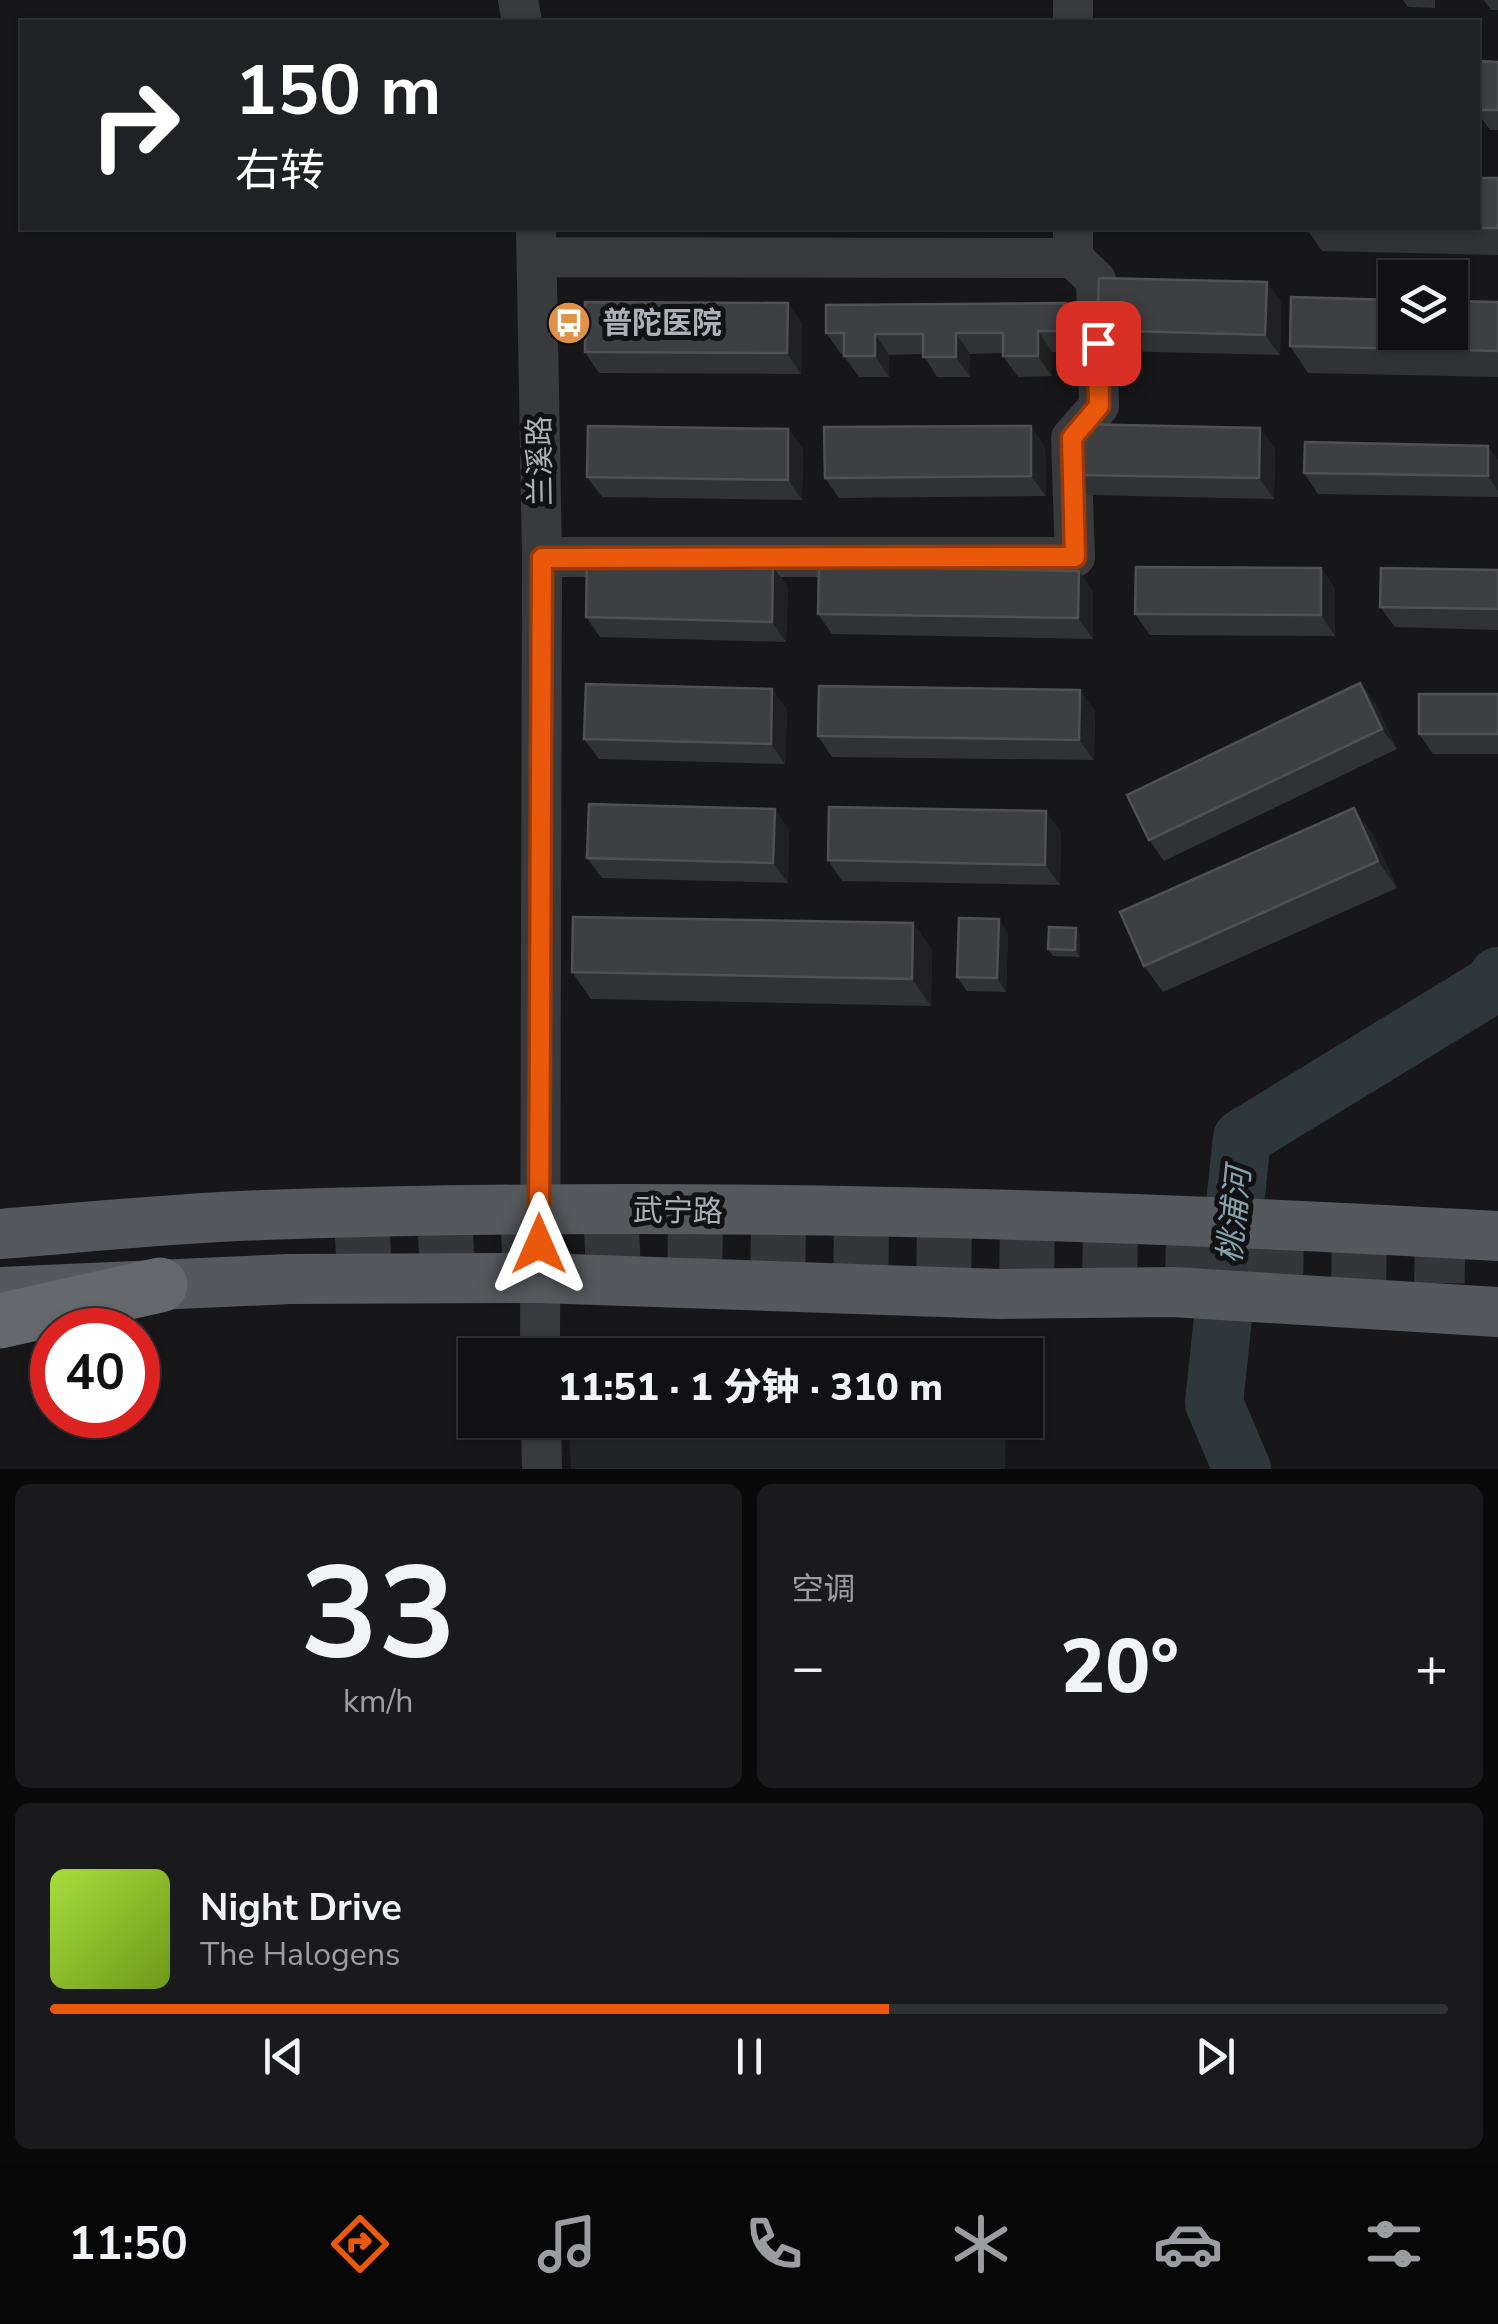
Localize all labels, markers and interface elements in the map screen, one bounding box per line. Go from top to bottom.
text: 150 m [235,43,441,139]
icon: right [70,60,200,190]
text: 右转 [235,141,325,202]
map controls [1378,260,1468,350]
button: layers [1378,260,1468,350]
bus stop icon: 普陀医院 [546,300,592,346]
pin [1056,301,1141,386]
place label: 普陀医院 [602,303,722,344]
icon: arrive [1071,316,1126,371]
street label: 兰溪路 [519,416,562,506]
water label: 桃浦河 [1208,1159,1262,1265]
street label: 武宁路 [633,1190,723,1233]
position arrow [487,1192,591,1296]
speed limit sign: 40 [30,1308,160,1438]
text: 11:51 · 1 分钟 · 310 m [558,1362,943,1413]
text: 33 [300,1526,456,1703]
text: 空调 [792,1568,856,1611]
text: 20° [1060,1616,1179,1718]
text: − [792,1630,825,1705]
text: + [1415,1630,1448,1705]
text: km/h [343,1680,414,1723]
text: Night Drive [200,1882,402,1933]
text: The Halogens [200,1933,400,1976]
icon: previous [256,2029,311,2084]
icon: pause [722,2029,777,2084]
icon: next [1188,2029,1243,2084]
icon: directions [325,2209,395,2279]
icon: music [532,2209,602,2279]
icon: phone [739,2209,809,2279]
icon: climate [946,2209,1016,2279]
icon: car [1153,2209,1223,2279]
icon: filters [1359,2209,1429,2279]
text: 11:50 [68,2214,188,2275]

